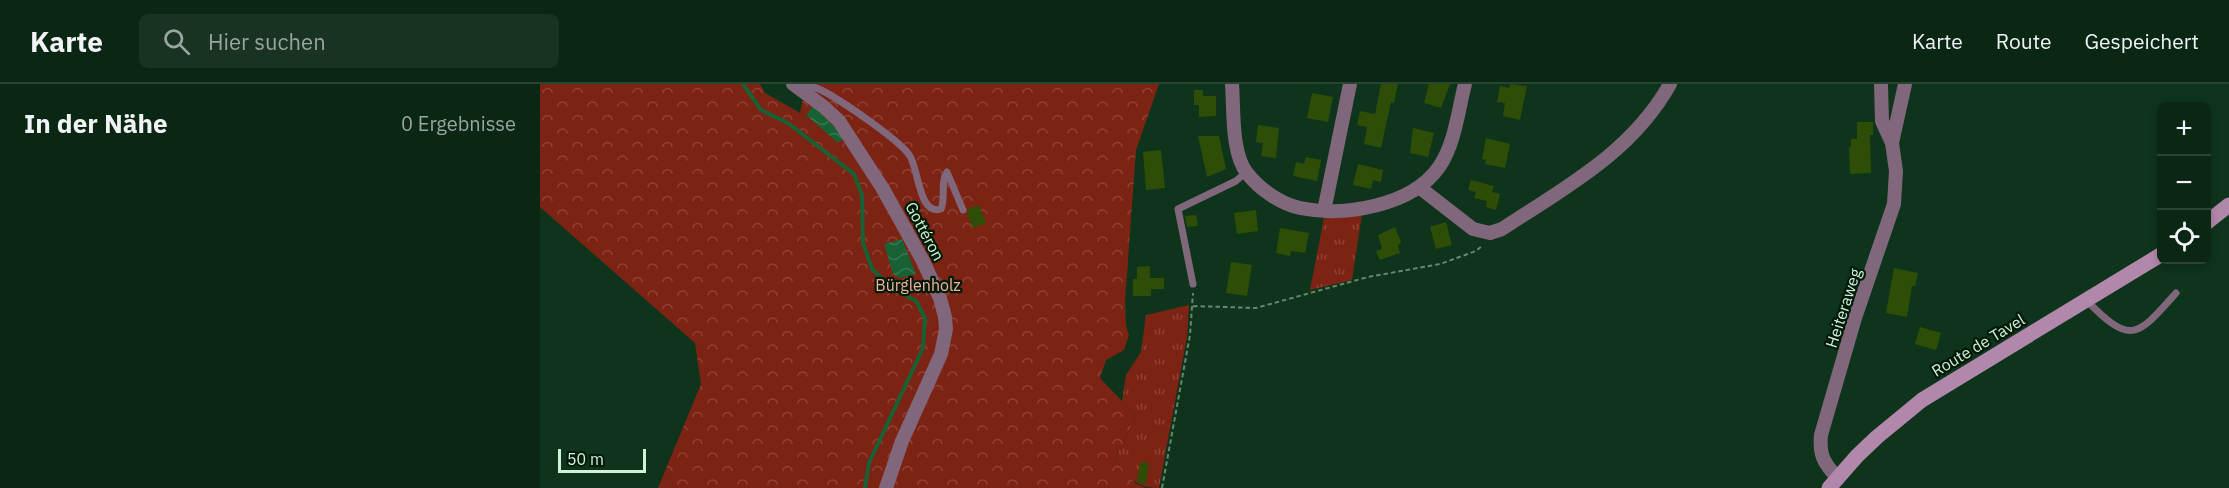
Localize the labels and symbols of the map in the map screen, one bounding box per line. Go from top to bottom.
street label: Gottéron [901,198,949,264]
street label: Heiteraweg [1821,265,1865,350]
park label: Bürglenholz [875,275,961,295]
street label: Route de Tavel [1928,309,2028,381]
scale bar [558,446,646,474]

